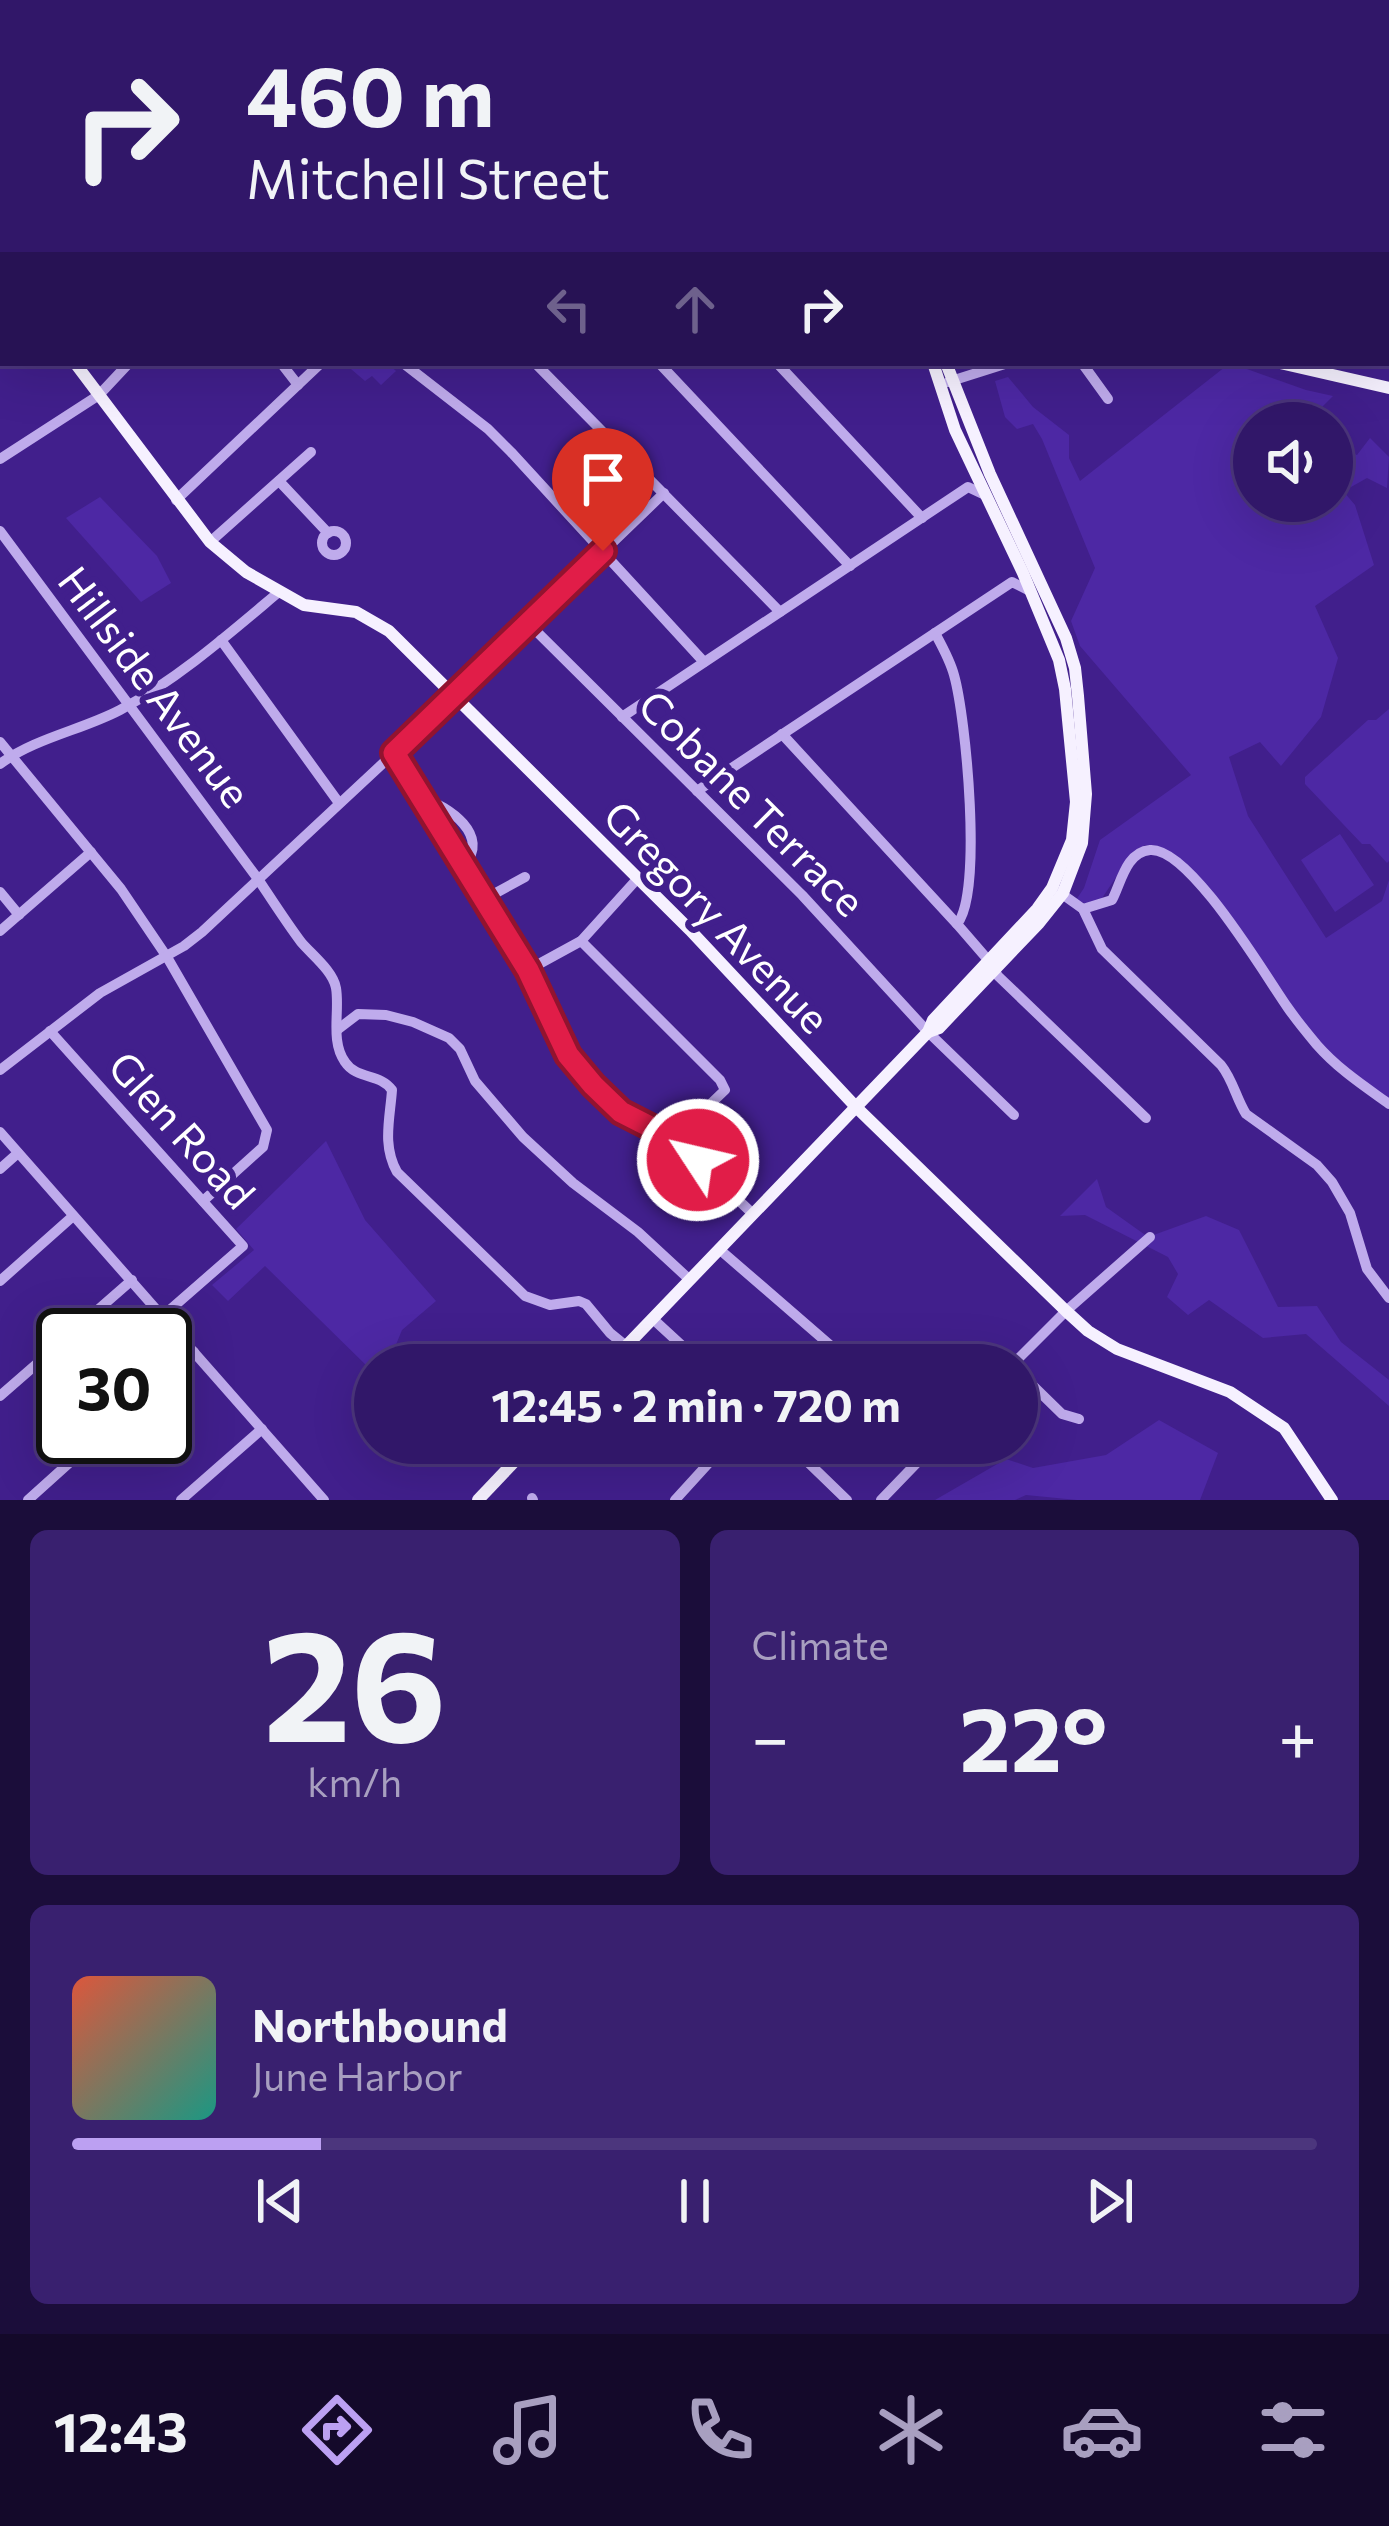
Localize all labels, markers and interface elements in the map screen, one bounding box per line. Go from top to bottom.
text: 460 m [246,42,495,144]
icon: right [48,48,204,204]
text: Mitchell Street [246,144,610,210]
icon: left [536,276,602,342]
icon: ahead [662,276,728,342]
icon: right [788,276,854,342]
map controls [1233,402,1353,522]
button: sound [1233,402,1353,522]
pin [552,428,654,551]
icon: arrive [570,446,636,512]
street label: Hillside Avenue [49,555,263,817]
street label: Cobane Terrace [629,678,877,926]
street label: Gregory Avenue [594,789,842,1043]
street label: Glen Road [99,1040,267,1218]
position arrow [635,1097,761,1223]
speed limit sign: 30 [36,1308,192,1464]
text: 12:45 · 2 min · 720 m [491,1376,901,1431]
text: 26 [263,1583,447,1774]
text: Climate [752,1620,889,1668]
text: 22° [959,1680,1108,1791]
text: − [752,1695,789,1776]
text: + [1278,1695,1317,1776]
text: km/h [307,1757,402,1805]
text: Northbound [252,1996,508,2051]
text: June Harbor [252,2051,463,2099]
icon: previous [247,2168,313,2234]
icon: pause [662,2168,728,2234]
icon: next [1077,2168,1143,2234]
icon: directions [295,2388,379,2472]
icon: music [486,2388,570,2472]
icon: phone [678,2388,762,2472]
icon: climate [869,2388,953,2472]
icon: car [1060,2388,1144,2472]
icon: filters [1251,2388,1335,2472]
text: 12:43 [54,2397,188,2463]

